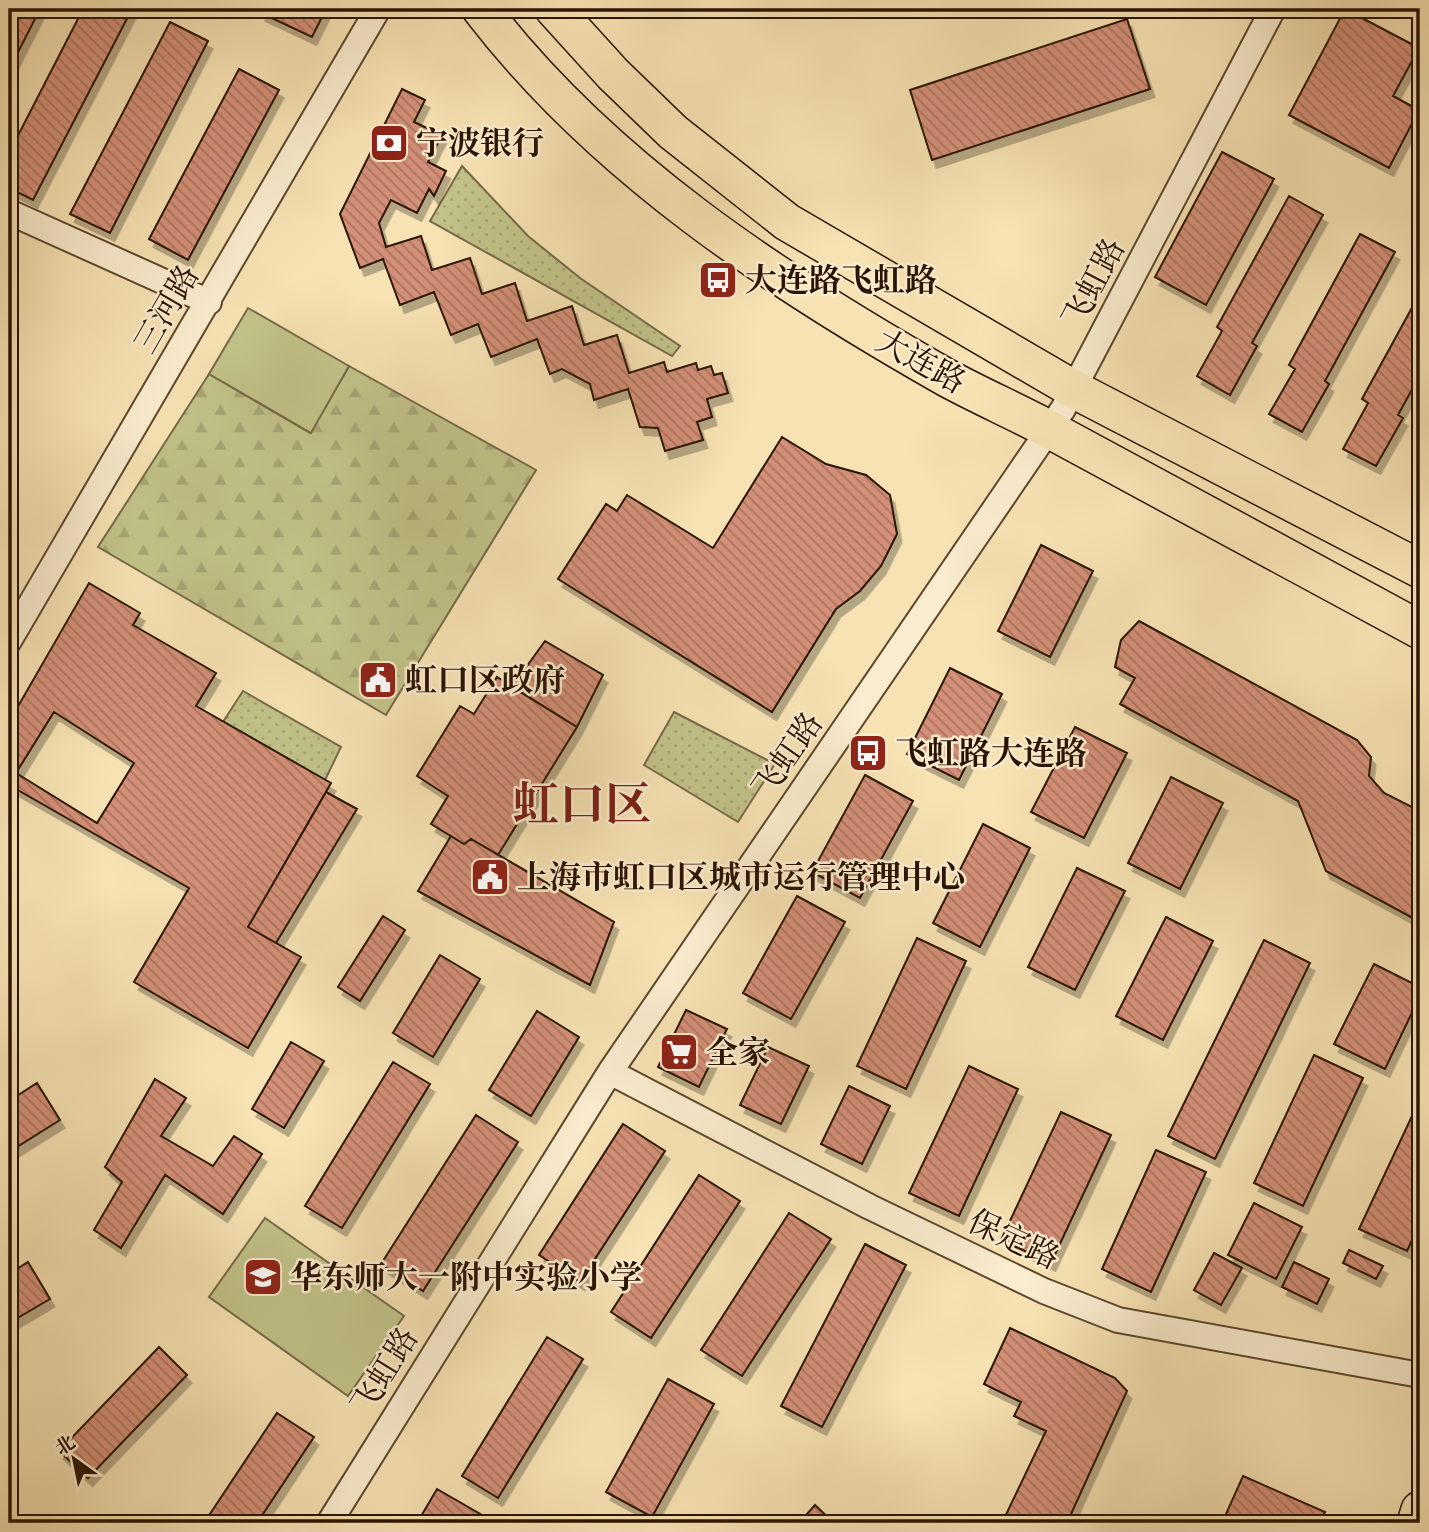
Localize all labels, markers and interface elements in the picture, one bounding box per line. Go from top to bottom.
bank icon: 宁波银行 [368,122,410,164]
place label: 宁波银行 [416,122,544,164]
street label: 飞虹路 [1052,231,1134,335]
street label: 三河路 [124,257,208,361]
bus stop icon: 大连路飞虹路 [697,259,739,301]
place label: 大连路飞虹路 [745,259,937,301]
street label: 大连路 [869,319,973,403]
public building icon: 虹口区政府 [357,659,399,701]
place label: 虹口区政府 [405,659,565,701]
street label: 飞虹路 [742,704,832,806]
bus stop icon: 飞虹路大连路 [847,732,889,774]
place label: 飞虹路大连路 [895,732,1087,774]
district label: 虹口区 [513,774,651,834]
public building icon: 上海市虹口区城市运行管理中心 [469,856,511,898]
place label: 上海市虹口区城市运行管理中心 [517,856,965,898]
supermarket icon: 全家 [658,1031,700,1073]
place label: 全家 [706,1031,770,1073]
street label: 保定路 [962,1200,1066,1278]
school or university icon: 华东师大一附中实验小学 [242,1256,284,1298]
place label: 华东师大一附中实验小学 [290,1256,642,1298]
street label: 飞虹路 [341,1319,427,1423]
north arrow [38,1424,108,1494]
text: 北 [50,1430,80,1461]

